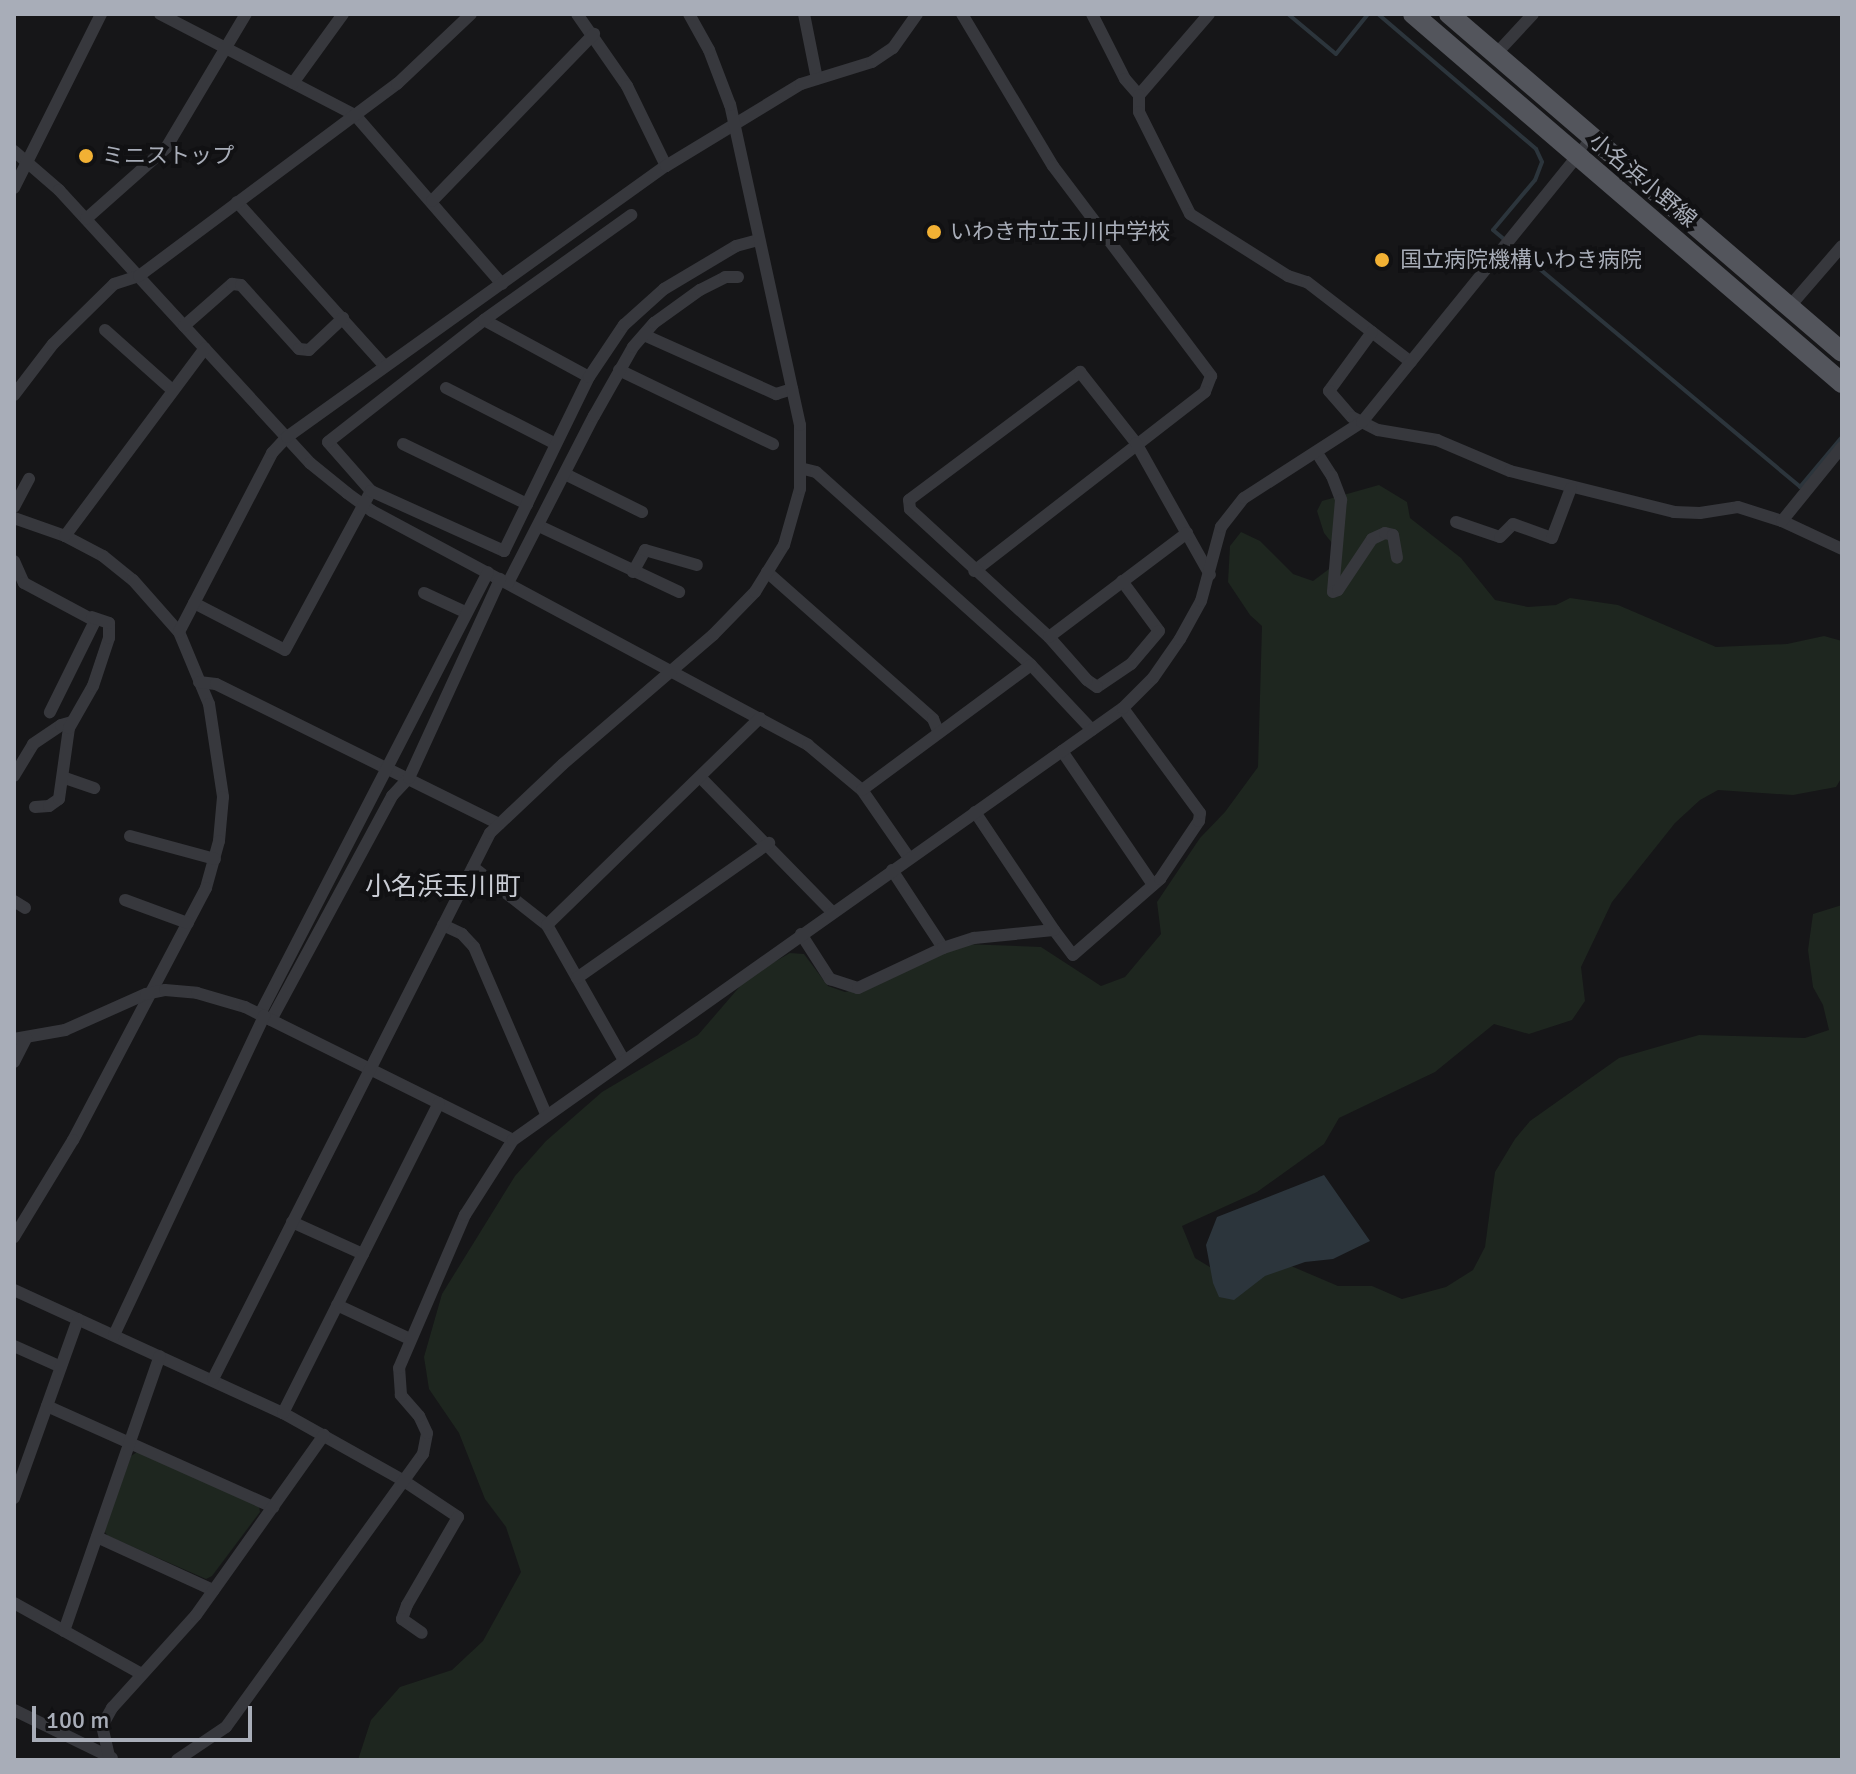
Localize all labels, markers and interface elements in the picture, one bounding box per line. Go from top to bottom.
street label: 小名浜小野線 [1584,127,1702,233]
place label: ミニストップ [102,143,234,169]
marker: ミニストップ [77,147,95,165]
place label: いわき市立玉川中学校 [950,219,1170,245]
marker: いわき市立玉川中学校 [925,223,943,241]
place label: 国立病院機構いわき病院 [1400,247,1642,273]
marker: 国立病院機構いわき病院 [1371,249,1393,271]
district label: 小名浜玉川町 [365,872,521,904]
scale bar [36,1690,256,1740]
text: 100 m [46,1705,109,1735]

